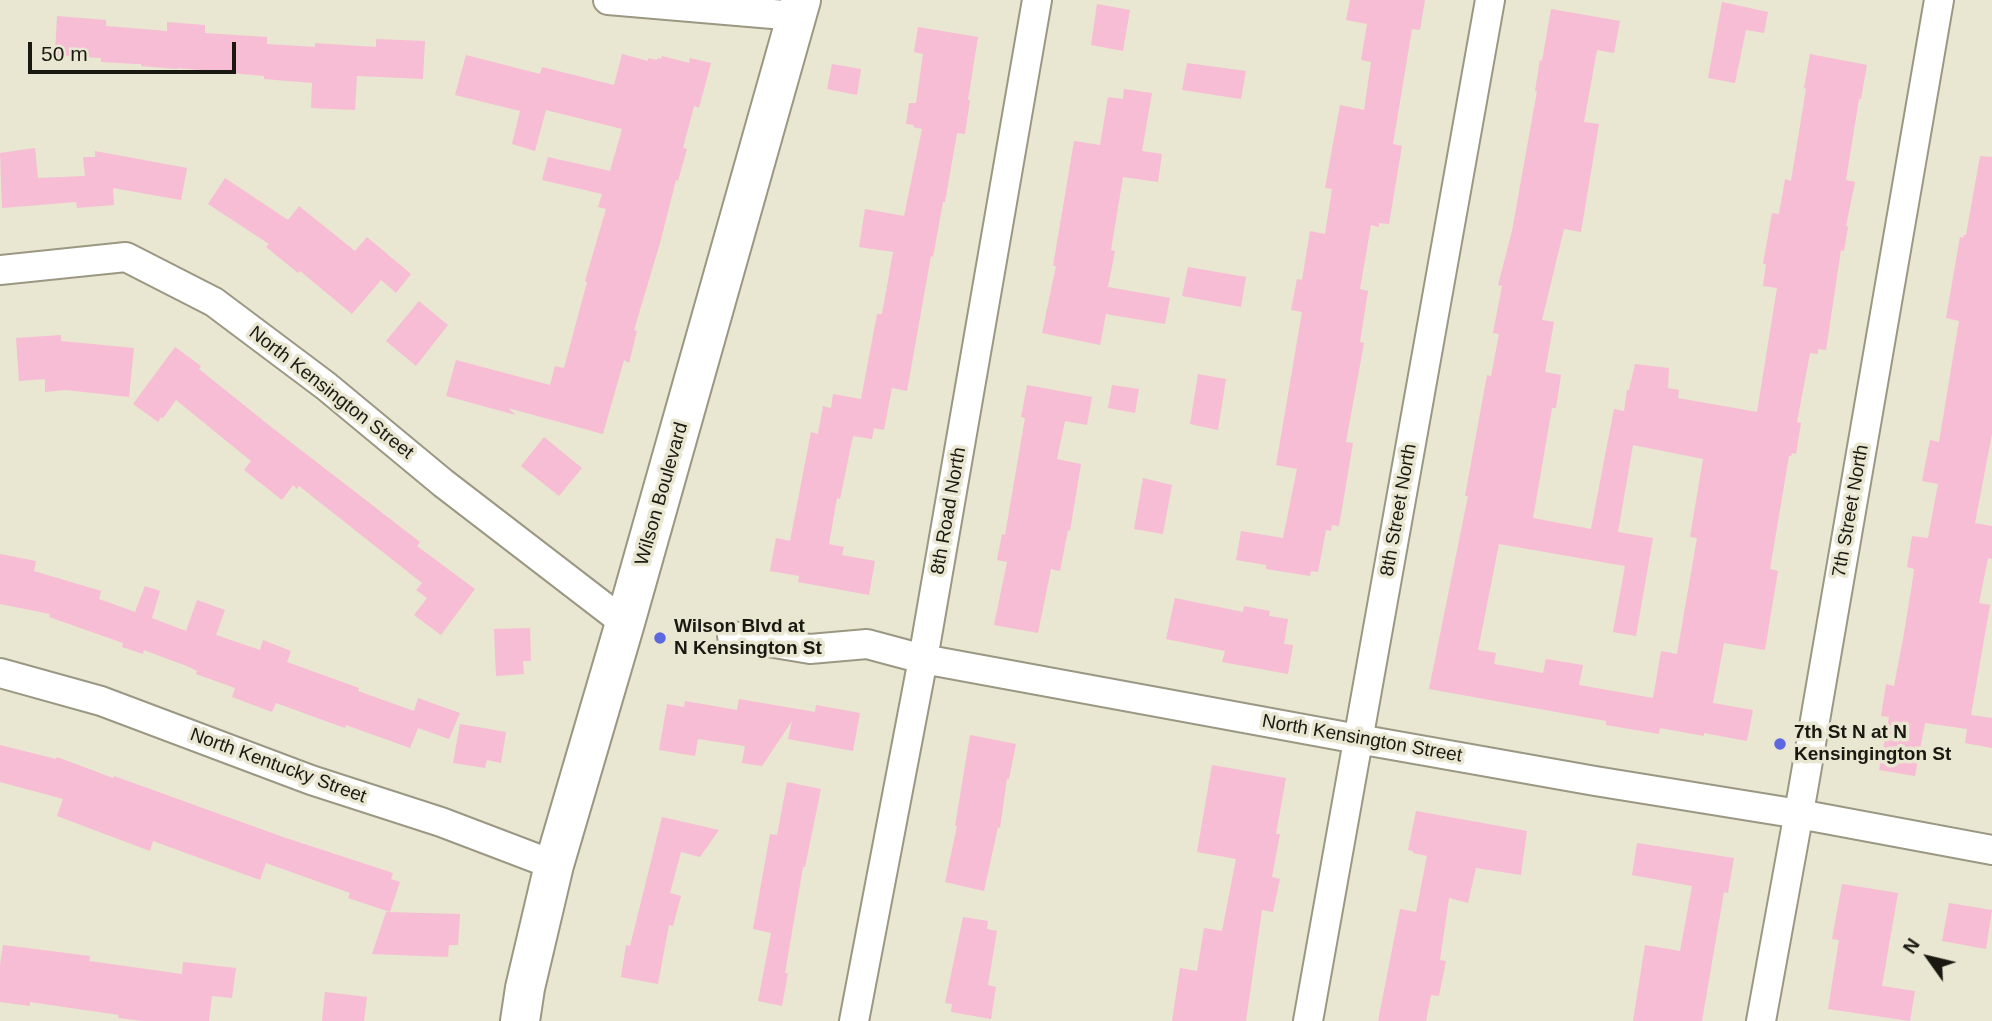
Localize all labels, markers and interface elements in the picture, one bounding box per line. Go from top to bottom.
scale bar [32,28,240,72]
text: 50 m [41,42,88,65]
street label: North Kensington Street [244,322,418,464]
street label: Wilson Boulevard [631,420,693,568]
street label: 8th Street North [1376,442,1422,578]
street label: 7th Street North [1828,443,1874,579]
street label: 8th Road North [927,446,971,576]
place label: Wilson Blvd at N Kensington St [674,616,822,660]
marker: Wilson Blvd at N Kensington St [652,630,668,646]
street label: North Kensington Street [1260,710,1464,768]
place label: 7th St N at N Kensingington St [1794,722,1951,766]
street label: North Kentucky Street [187,724,369,808]
marker: 7th St N at N Kensingington St [1772,736,1788,752]
north arrow [1894,923,1964,993]
text: N [1899,934,1924,958]

